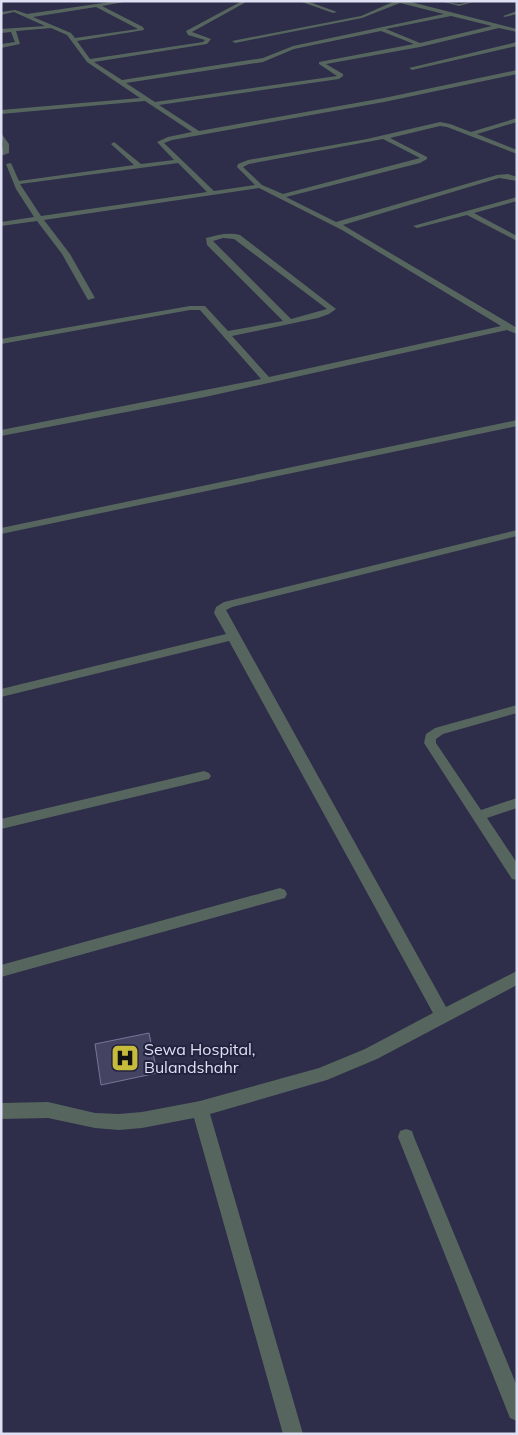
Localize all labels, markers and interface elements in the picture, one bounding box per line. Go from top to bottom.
place label: Sewa Hospital, Bulandshahr [144,1039,255,1077]
hospital icon: Sewa Hospital, Bulandshahr [110,1043,140,1073]

